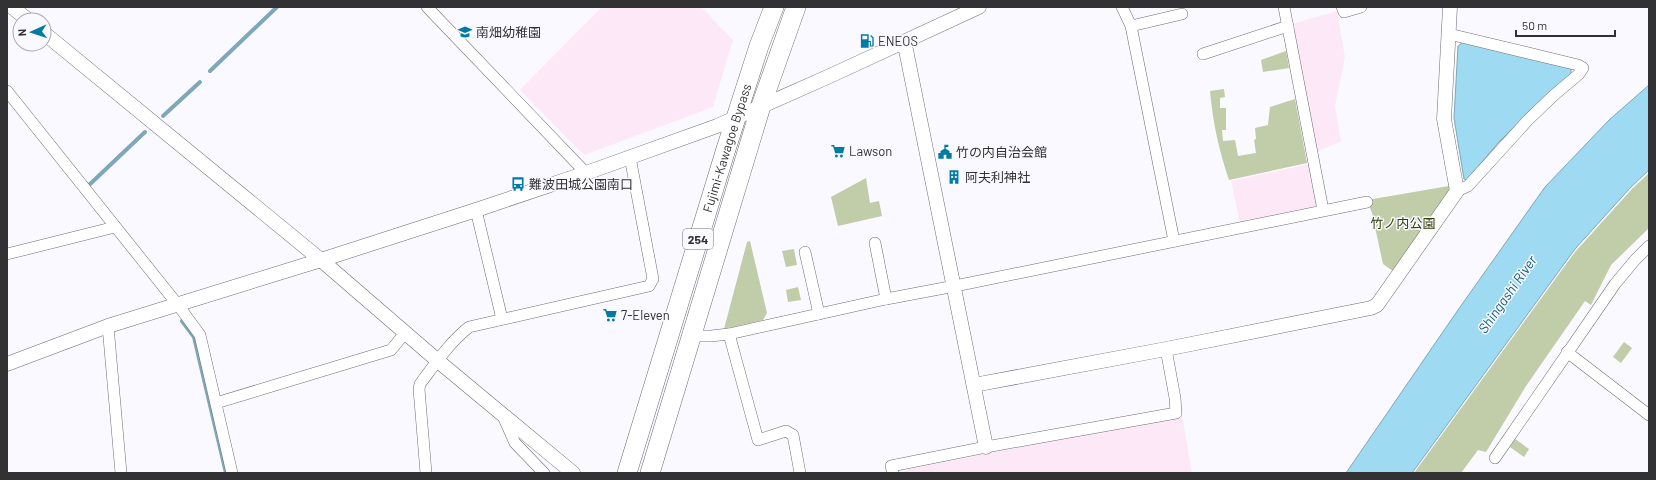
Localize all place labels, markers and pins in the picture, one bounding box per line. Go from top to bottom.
school or university icon: 南畑幼稚園 [457,24,473,40]
place label: 南畑幼稚園 [476,24,541,40]
fuel station icon: ENEOS [859,33,875,49]
place label: ENEOS [878,33,918,49]
supermarket icon: Lawson [830,143,846,159]
place label: Lawson [849,143,892,159]
public building icon: 竹の内自治会館 [937,144,953,160]
place label: 竹の内自治会館 [956,144,1047,160]
building icon: 阿夫利神社 [946,169,962,185]
place label: 阿夫利神社 [965,169,1030,185]
bus stop icon: 難波田城公園南口 [510,176,526,192]
place label: 難波田城公園南口 [529,176,633,192]
supermarket icon: 7-Eleven [602,307,618,323]
place label: 7-Eleven [621,307,670,323]

